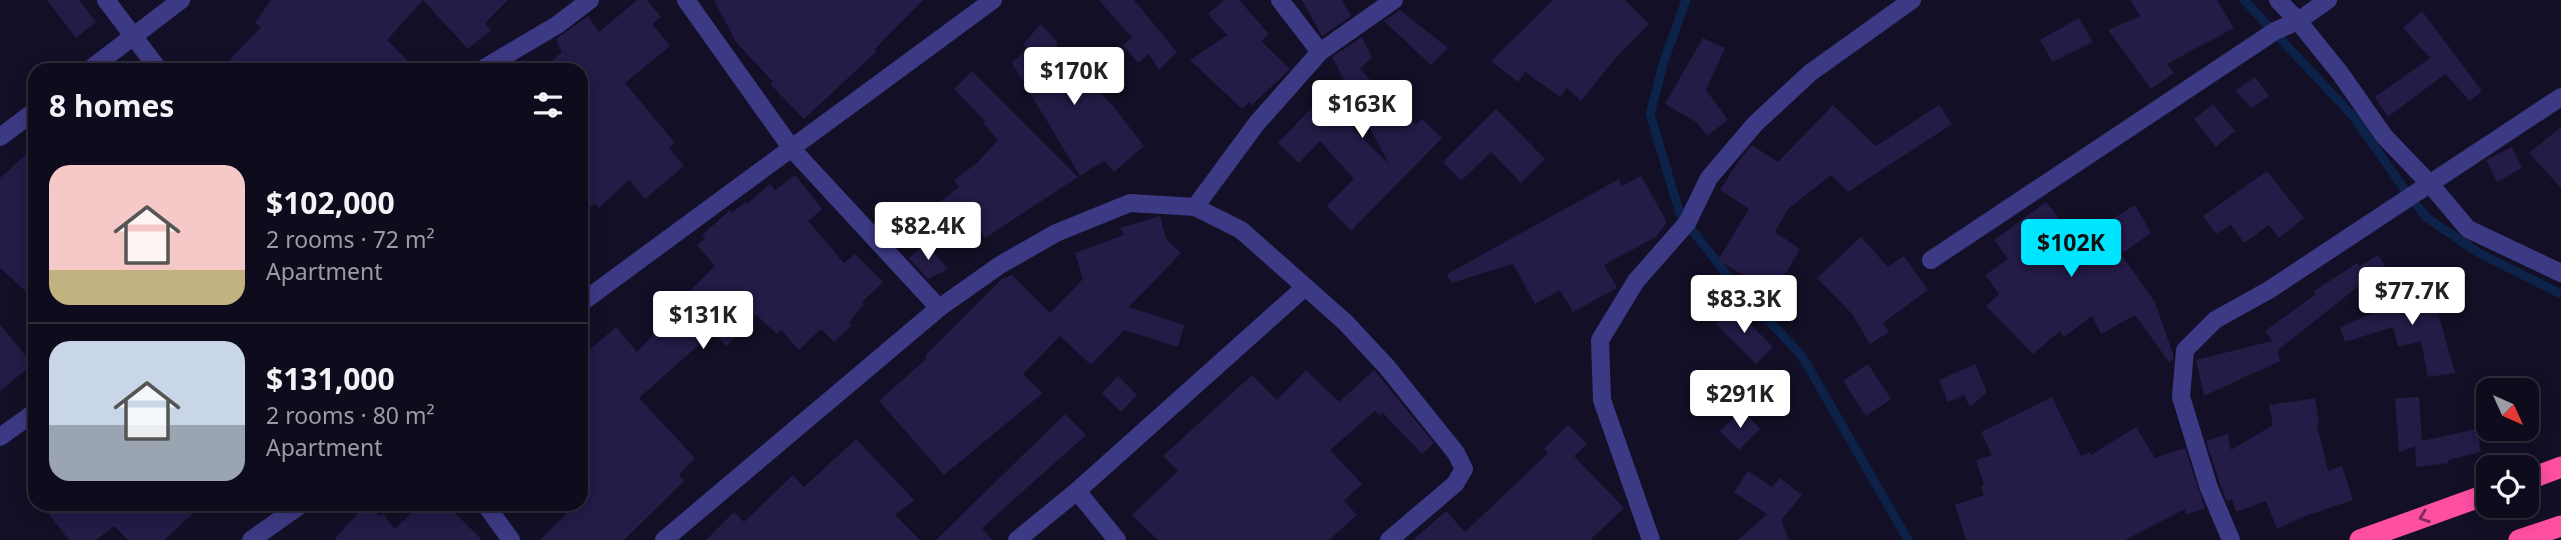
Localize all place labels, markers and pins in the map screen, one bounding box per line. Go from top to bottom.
pin: $170K [1025,48,1123,107]
pin: $163K [1313,80,1411,140]
pin: $82.4K [871,202,985,262]
pin: $102K [2022,219,2120,279]
pin: $77.7K [2355,268,2469,327]
pin: $83.3K [1687,276,1801,335]
pin: $131K [654,292,752,351]
pin: $291K [1691,370,1789,430]

